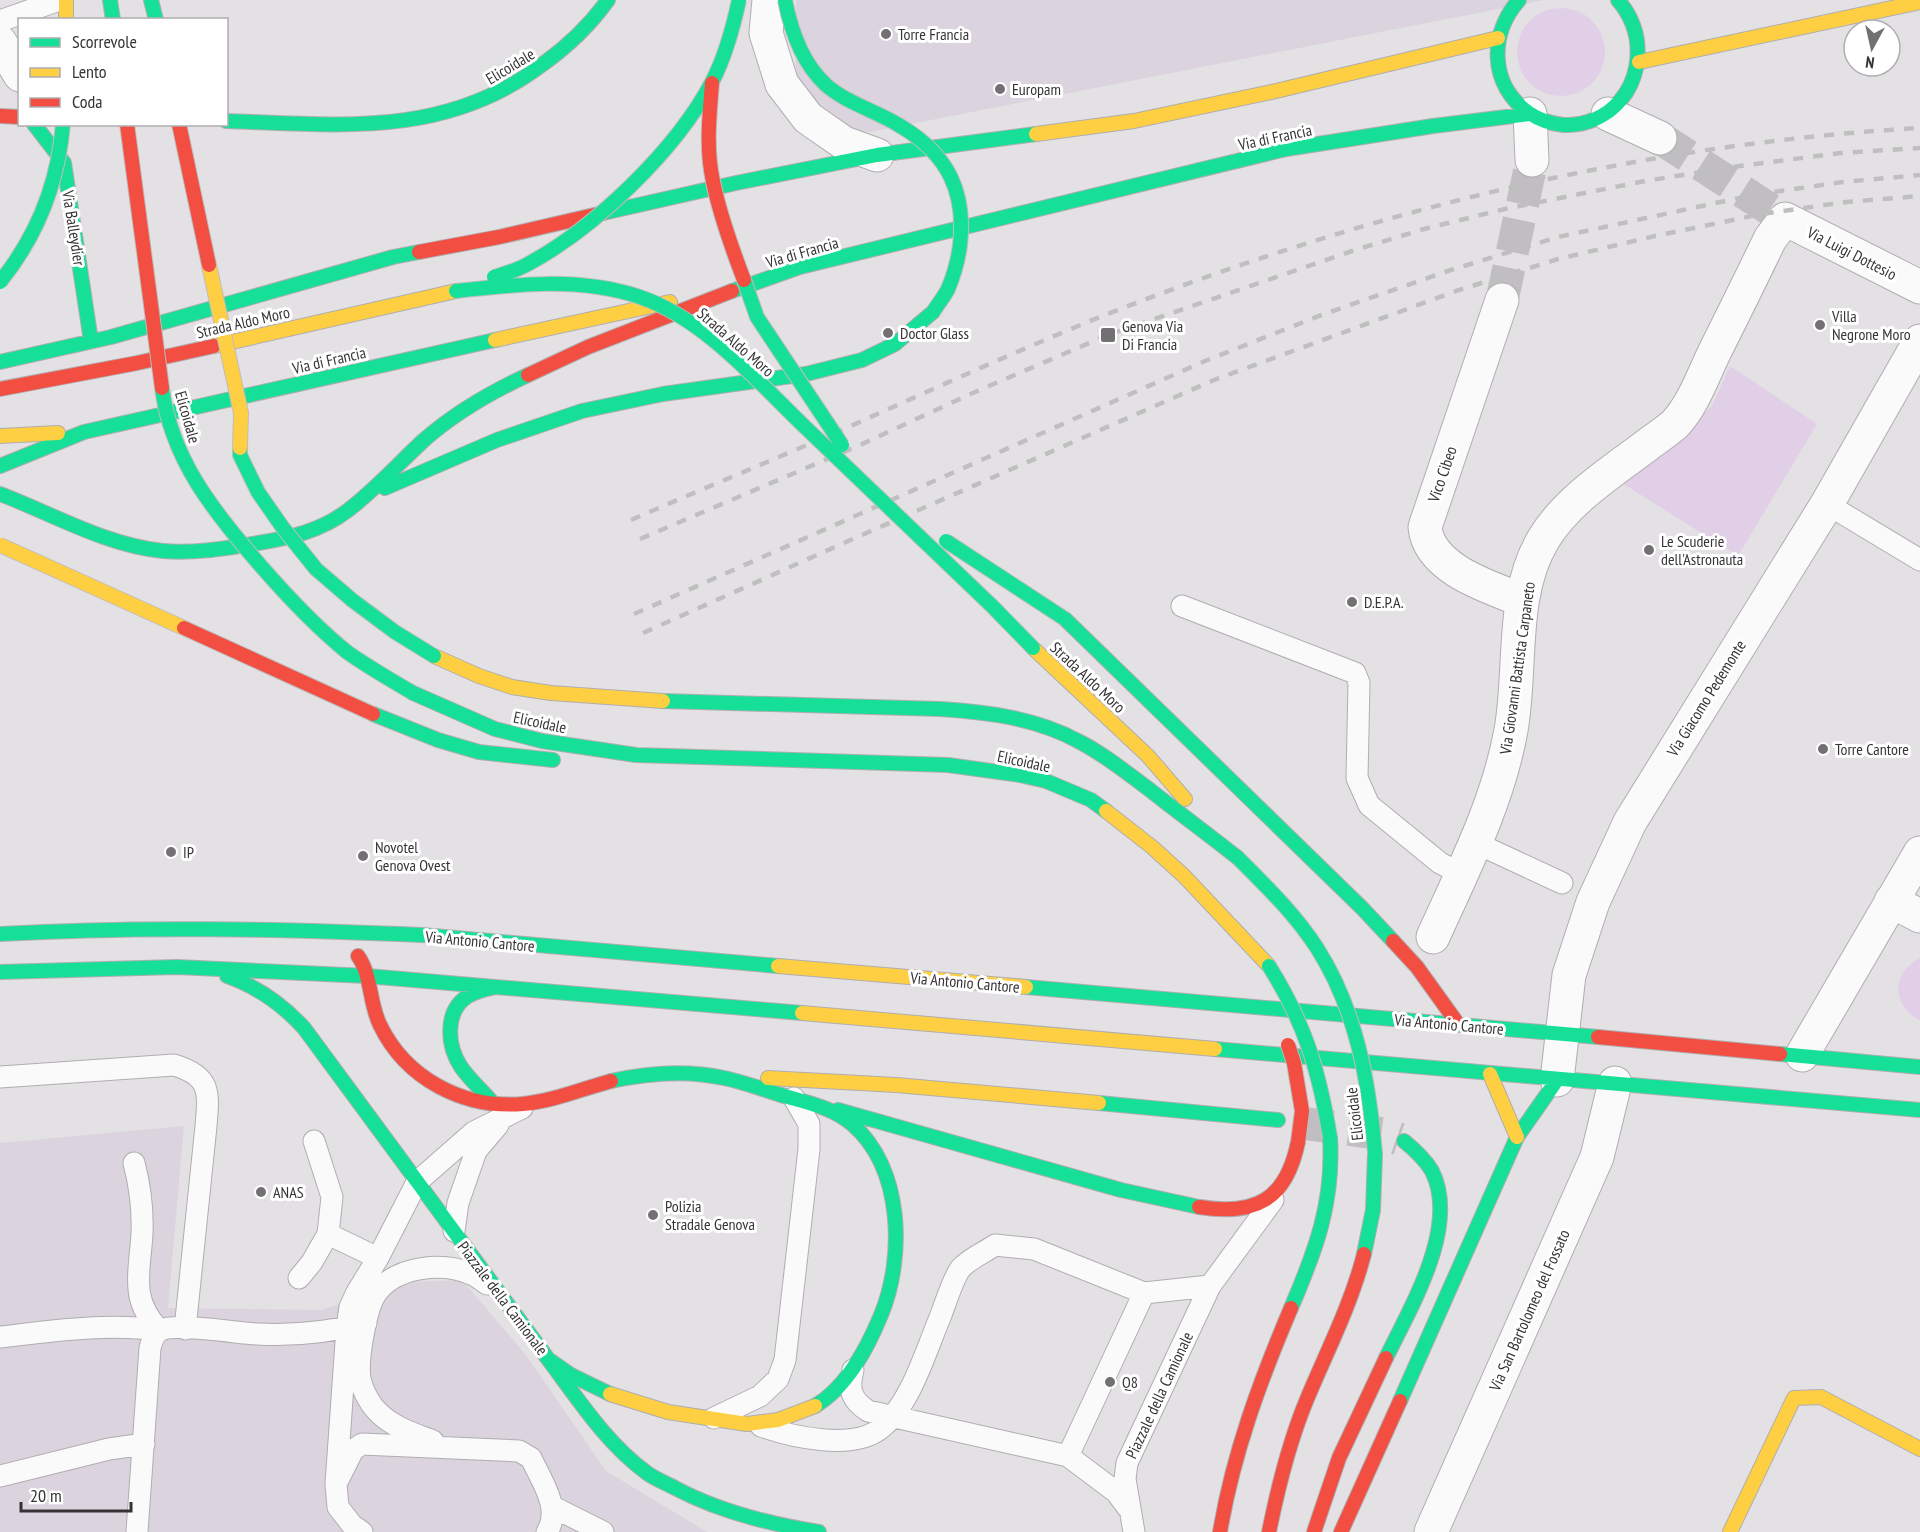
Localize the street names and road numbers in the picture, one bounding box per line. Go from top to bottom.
street label: Elicoidale [482,44,538,88]
street label: Via di Francia [1236,119,1313,155]
street label: Via Balleydier [58,188,90,268]
street label: Via Luigi Dottesio [1803,221,1900,284]
street label: Via di Francia [762,232,841,272]
street label: Strada Aldo Moro [194,302,292,342]
street label: Strada Aldo Moro [693,303,779,381]
street label: Via di Francia [290,342,368,378]
street label: Elicoidale [171,389,205,445]
street label: Vico Cibeo [1423,443,1461,506]
street label: Via Giovanni Battista Carpaneto [1495,580,1539,757]
street label: Via Giacomo Pedemonte [1662,636,1750,761]
street label: Strada Aldo Moro [1046,637,1130,717]
street label: Elicoidale [512,707,568,737]
street label: Elicoidale [996,746,1052,776]
street label: Via Antonio Cantore [424,926,535,956]
street label: Via Antonio Cantore [909,967,1020,997]
street label: Via Antonio Cantore [1393,1009,1504,1039]
street label: Elicoidale [1341,1086,1367,1142]
street label: Via San Bartolomeo del Fossato [1484,1226,1574,1395]
street label: Piazzale della Camionale [454,1237,552,1359]
street label: Piazzale della Camionale [1121,1328,1197,1462]

